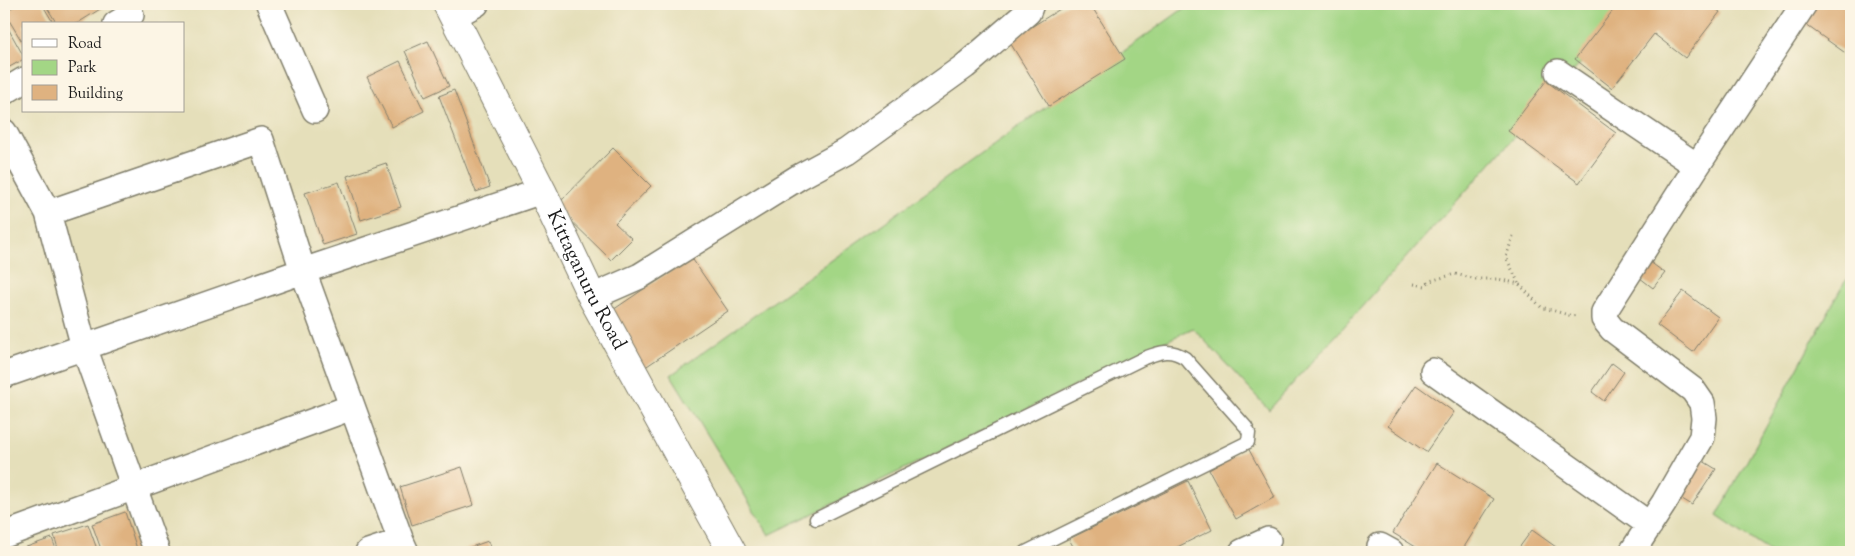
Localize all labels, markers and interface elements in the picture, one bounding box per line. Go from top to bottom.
legend [22,22,185,112]
text: Road [68,34,102,55]
text: Park [68,58,97,79]
text: Building [68,84,123,105]
street label: Kittaganuru Road [539,205,633,355]

